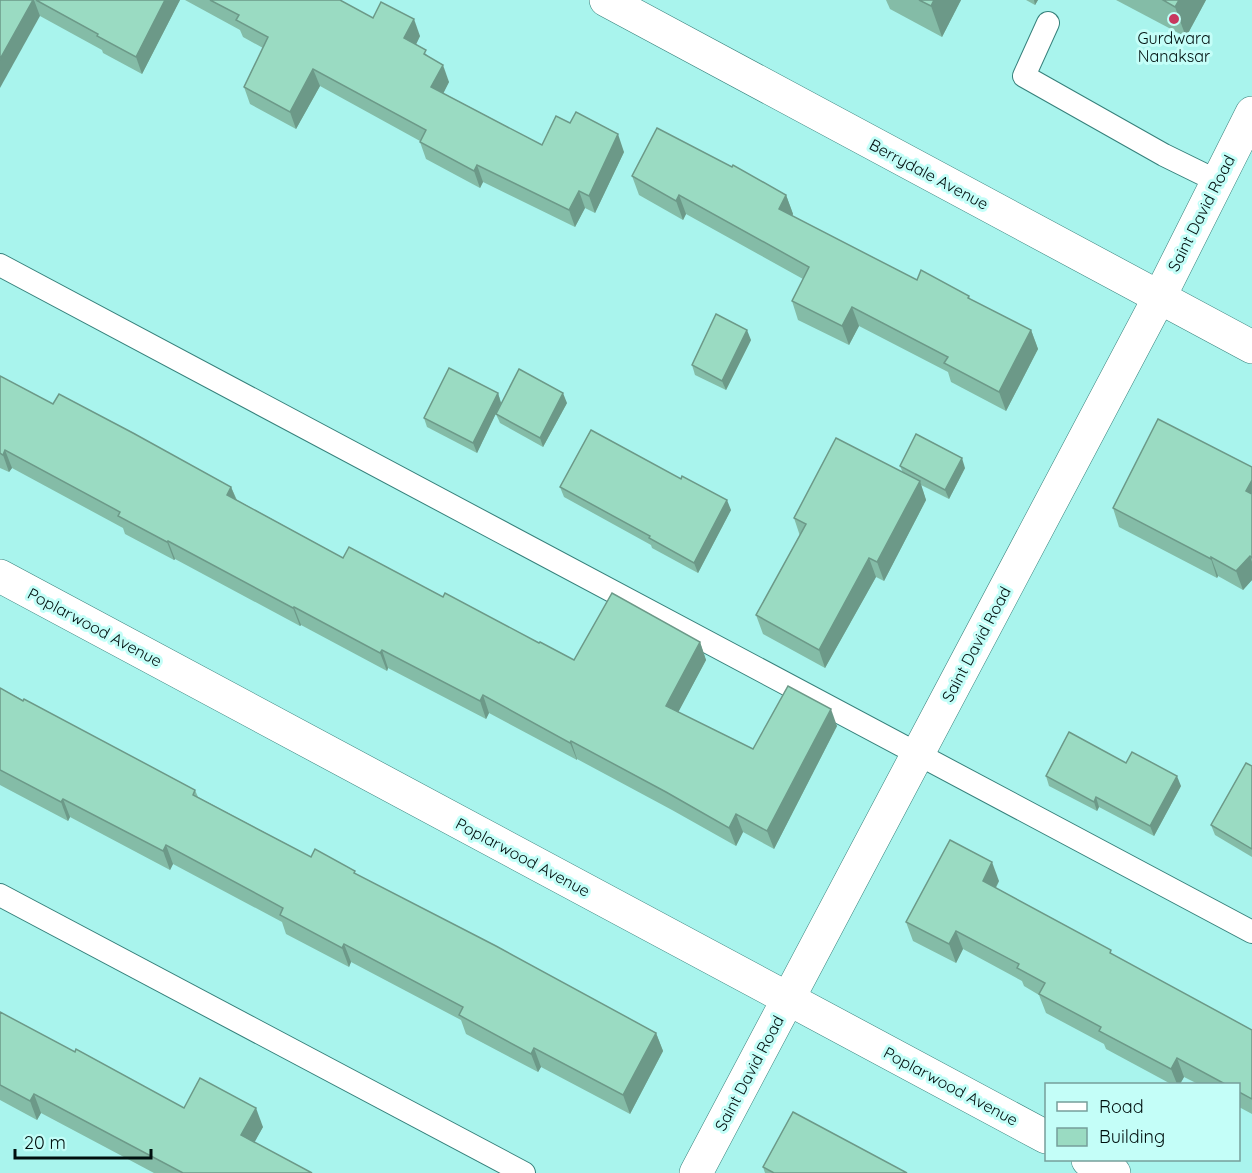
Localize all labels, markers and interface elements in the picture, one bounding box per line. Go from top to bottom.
marker: Gurdwara Nanaksar [1167,12,1181,26]
place label: Gurdwara Nanaksar [1137,28,1211,66]
street label: Berrydale Avenue [866,134,992,214]
street label: Saint David Road [1163,152,1239,274]
street label: Poplarwood Avenue [24,583,166,671]
street label: Saint David Road [937,583,1015,705]
street label: Poplarwood Avenue [452,813,594,901]
street label: Saint David Road [710,1012,788,1134]
street label: Poplarwood Avenue [880,1042,1022,1130]
legend [1045,1083,1240,1161]
text: Road [1099,1095,1144,1118]
scale bar [15,1122,152,1160]
text: Building [1099,1125,1165,1148]
text: 20 m [24,1131,66,1154]

